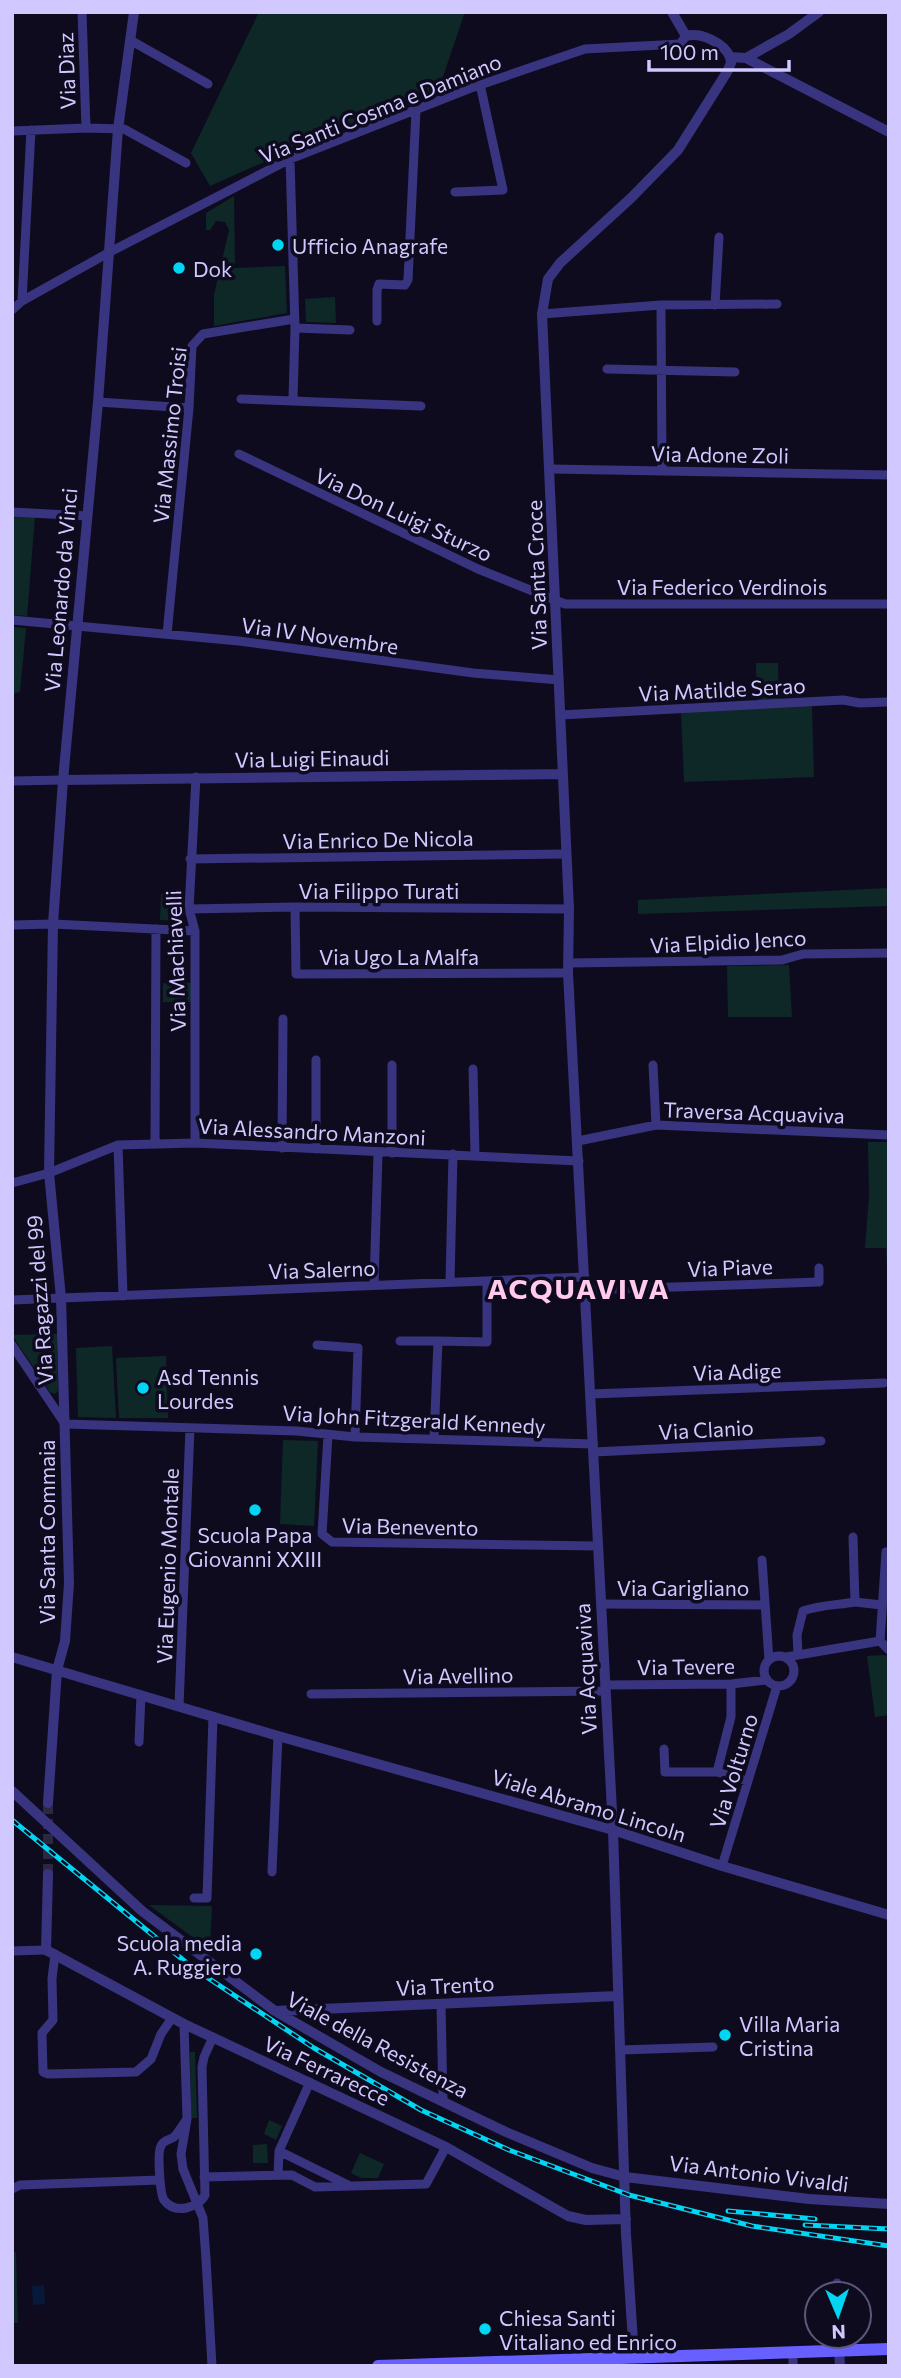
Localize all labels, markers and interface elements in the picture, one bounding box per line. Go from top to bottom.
scale bar [649,28,789,72]
street label: Via Diaz [52,32,80,110]
text: 100 m [660,39,719,64]
street label: Via Santi Cosma e Damiano [255,48,505,168]
place label: Ufficio Anagrafe [292,233,448,258]
marker: Ufficio Anagrafe [270,237,286,253]
place label: Dok [193,256,232,281]
marker: Dok [171,260,187,276]
street label: Via Massimo Troisi [147,345,191,525]
street label: Via Adone Zoli [651,440,789,468]
street label: Via Don Luigi Sturzo [311,462,497,566]
street label: Via Leonardo da Vinci [39,487,81,693]
street label: Via Santa Croce [521,500,551,650]
street label: Via Federico Verdinois [617,574,827,599]
street label: Via IV Novembre [240,612,400,658]
street label: Via Matilde Serao [638,672,806,706]
street label: Via Luigi Einaudi [234,744,390,772]
street label: Via Enrico De Nicola [282,825,474,853]
street label: Via Filippo Turati [298,878,460,903]
street label: Via Machiavelli [160,890,190,1032]
street label: Via Elpidio Jenco [649,924,807,958]
street label: Via Ugo La Malfa [319,944,479,969]
street label: Traversa Acquaviva [663,1096,845,1128]
street label: Via Alessandro Manzoni [198,1113,426,1149]
street label: Via Ragazzi del 99 [21,1214,57,1386]
street label: Via Piave [687,1253,773,1281]
street label: Via Salerno [268,1255,376,1283]
district label: ACQUAVIVA [487,1271,671,1305]
street label: Via Adige [692,1357,782,1385]
place label: Asd Tennis Lourdes [157,1364,259,1413]
marker: Asd Tennis Lourdes [135,1380,151,1396]
street label: Via John Fitzgerald Kennedy [282,1400,546,1438]
street label: Via Clanio [658,1414,754,1444]
street label: Via Santa Commaia [34,1440,59,1624]
street label: Via Eugenio Montale [151,1468,183,1664]
marker: Scuola Papa Giovanni XXIII [247,1502,263,1518]
street label: Via Benevento [341,1512,479,1540]
place label: Scuola Papa Giovanni XXIII [188,1522,322,1571]
street label: Via Garigliano [617,1575,749,1600]
street label: Via Acquaviva [569,1603,601,1735]
street label: Via Tevere [637,1653,735,1679]
street label: Via Avellino [402,1662,514,1688]
street label: Via Volturno [704,1710,762,1832]
street label: Viale Abramo Lincoln [489,1764,689,1846]
place label: Scuola media A. Ruggiero [117,1930,242,1979]
marker: Scuola media A. Ruggiero [248,1946,264,1962]
street label: Via Trento [395,1970,495,2000]
street label: Viale della Resistenza [283,1986,473,2102]
place label: Villa Maria Cristina [739,2011,840,2060]
marker: Villa Maria Cristina [717,2027,733,2043]
street label: Via Ferrarecce [260,2030,394,2110]
street label: Via Antonio Vivaldi [668,2150,850,2196]
north arrow [803,2280,873,2350]
place label: Chiesa Santi Vitaliano ed Enrico [499,2305,677,2354]
marker: Chiesa Santi Vitaliano ed Enrico [477,2321,493,2337]
text: N [831,2321,846,2344]

